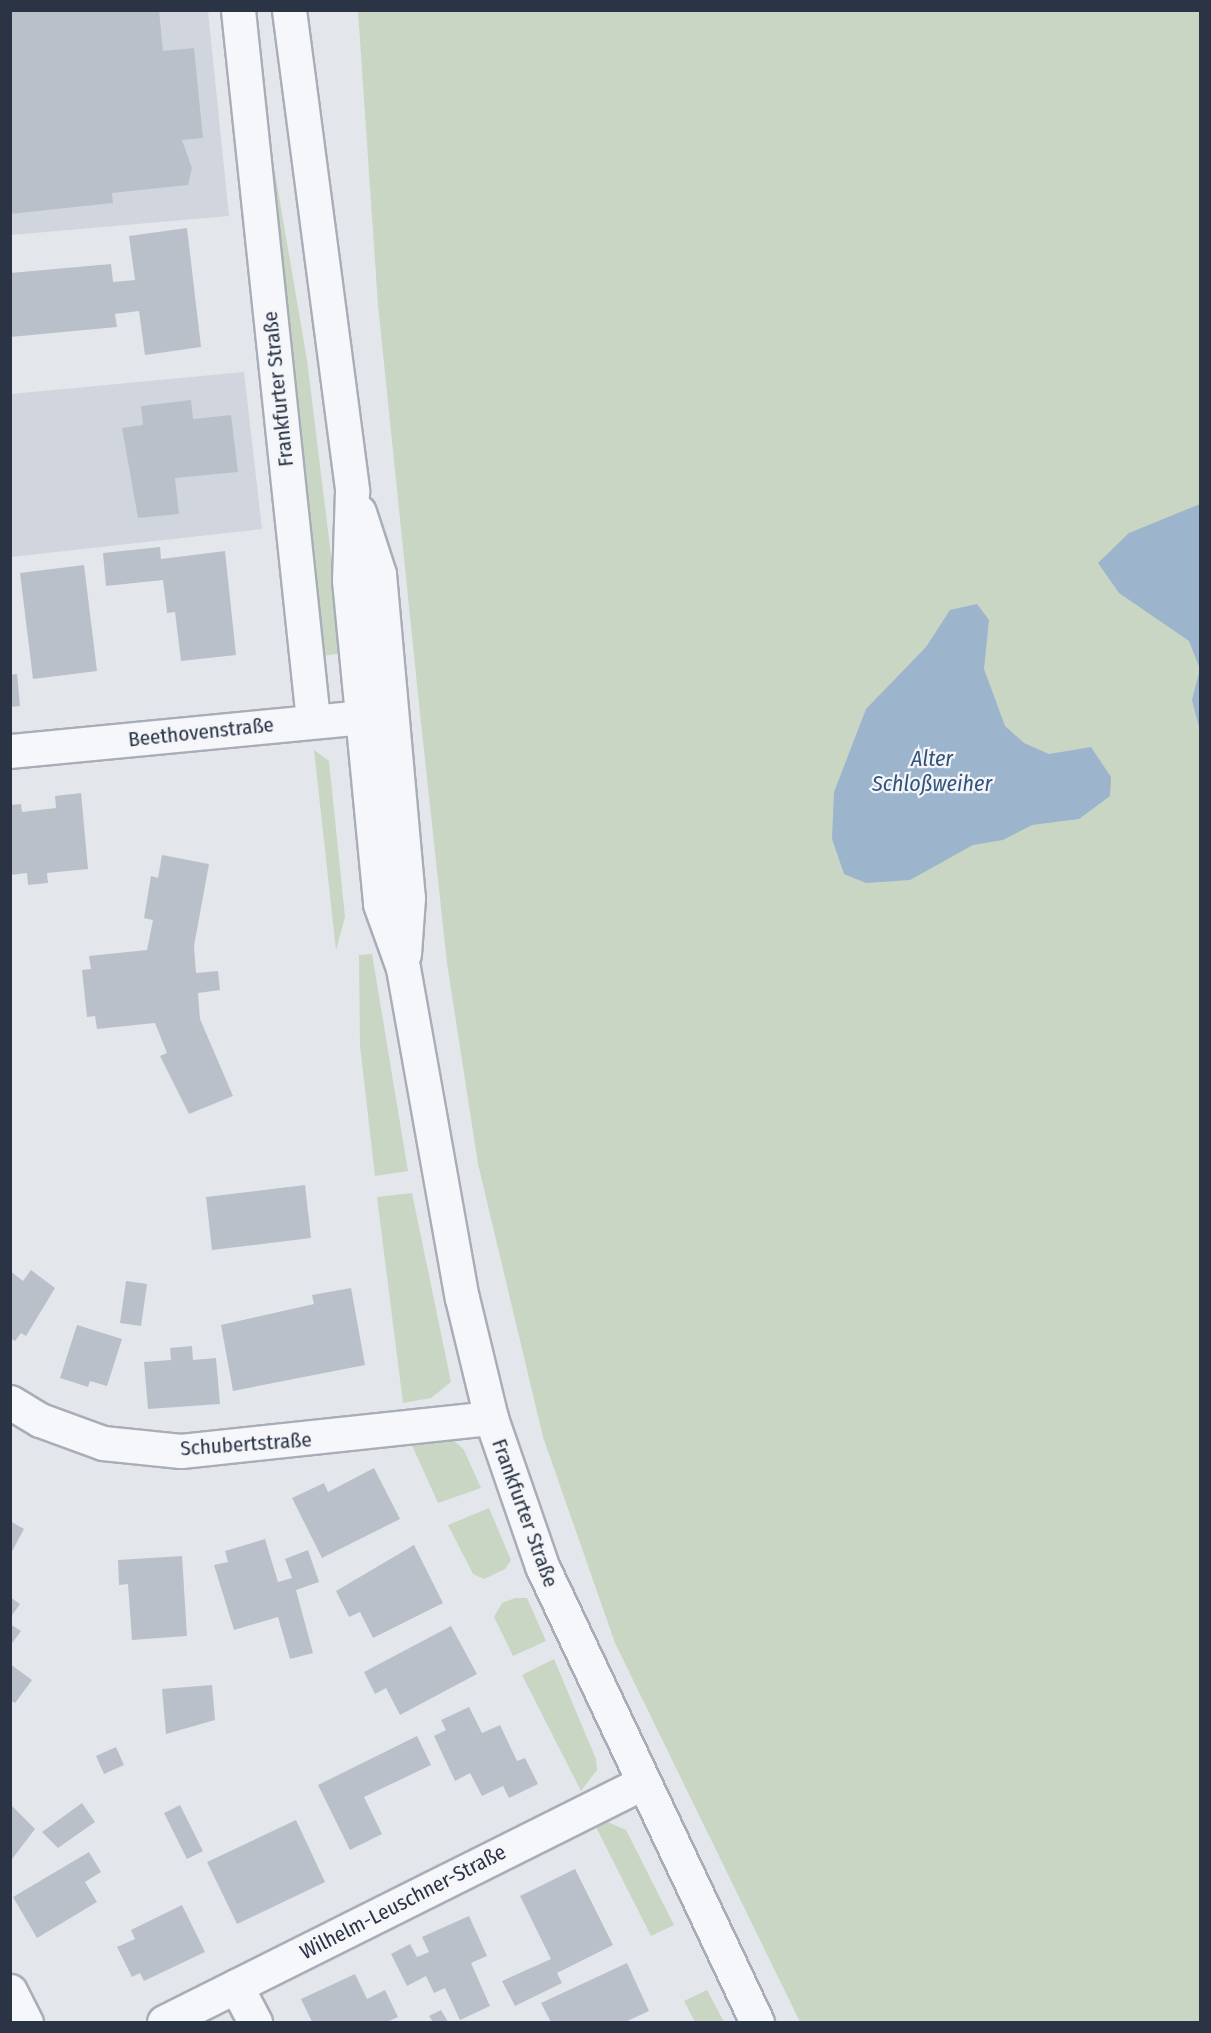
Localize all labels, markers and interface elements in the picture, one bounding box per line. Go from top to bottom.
street label: Frankfurter Straße [257,310,299,468]
street label: Beethovenstraße [127,712,275,752]
water label: Alter Schloßweiher [872,745,992,796]
street label: Schubertstraße [179,1427,313,1461]
street label: Frankfurter Straße [486,1435,564,1591]
street label: Wilhelm-Leuschner-Straße [296,1839,510,1965]

